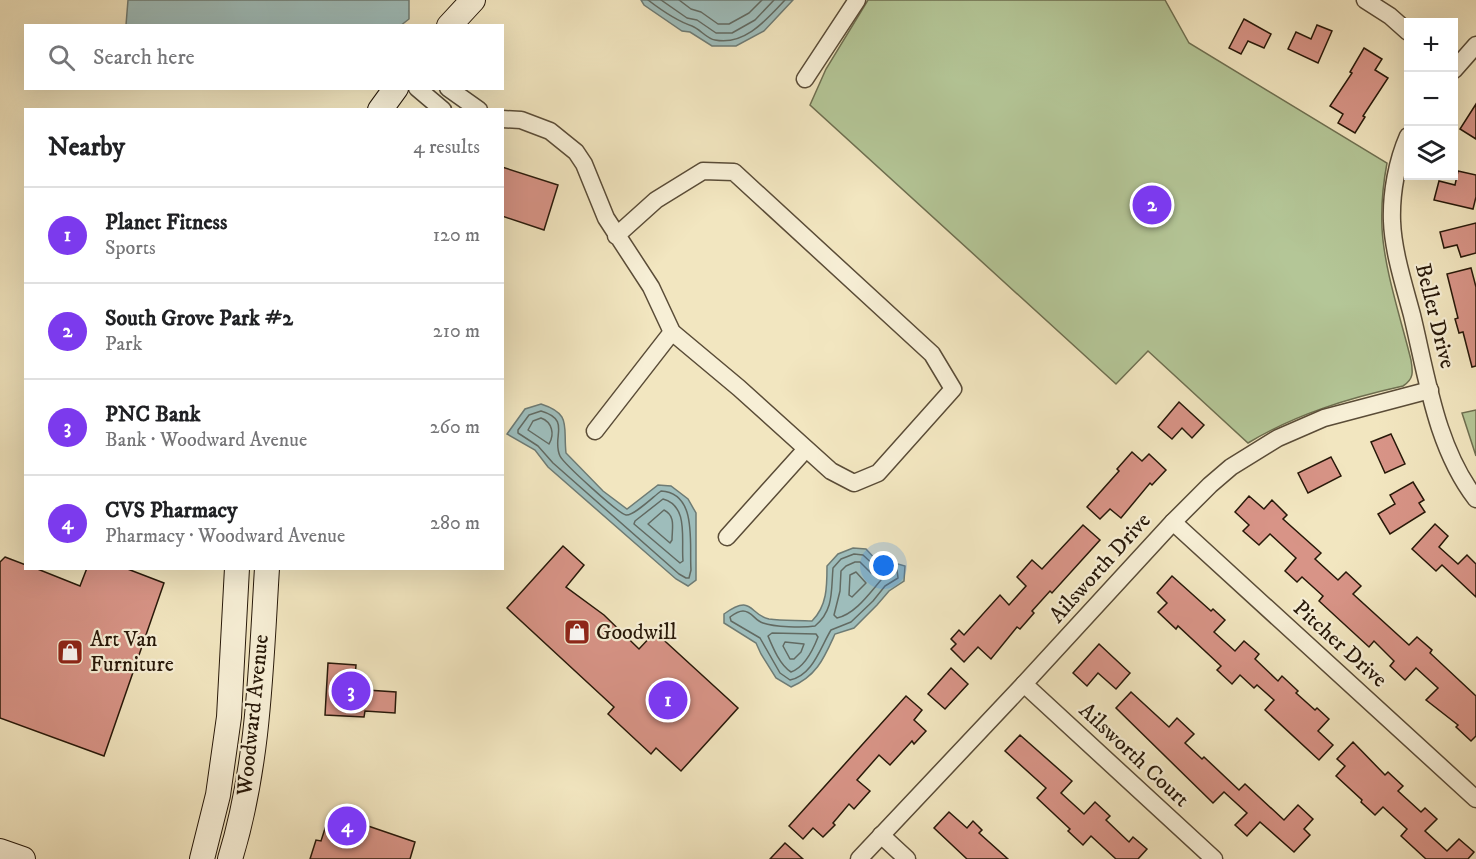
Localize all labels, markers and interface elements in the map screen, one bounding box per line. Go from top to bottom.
map controls [1404,18,1458,180]
button: + [1404,18,1458,72]
search box [24,24,504,90]
icon: search [45,41,78,74]
text: Search here [93,44,195,71]
button: − [1404,72,1458,126]
button: layers [1404,126,1458,180]
text: Nearby [48,131,125,164]
text: 4 results [413,135,480,160]
pin: 2 [1132,182,1172,228]
text: Planet Fitness [105,209,227,236]
text: 1 [64,223,71,248]
text: 120 m [433,223,480,248]
text: Sports [105,236,156,261]
street label: Beller Drive [1409,261,1461,371]
text: South Grove Park #2 [105,305,293,332]
text: 2 [63,319,72,344]
text: 210 m [433,319,480,344]
text: Park [105,332,142,357]
text: PNC Bank [105,401,201,428]
text: 3 [64,415,71,440]
text: 260 m [430,415,480,440]
text: Bank · Woodward Avenue [105,428,307,453]
text: CVS Pharmacy [105,497,237,524]
street label: Ailsworth Drive [1044,507,1156,629]
text: 4 [62,511,73,536]
text: 280 m [430,511,480,536]
text: Pharmacy · Woodward Avenue [105,524,345,549]
your location [869,551,898,580]
street label: Pitcher Drive [1287,595,1393,693]
shop icon: Goodwill [562,617,592,647]
place label: Goodwill [596,619,677,646]
place label: Art Van Furniture [90,626,174,678]
street label: Woodward Avenue [231,633,275,798]
shop icon: Art Van Furniture [55,637,85,667]
pin: 3 [332,668,370,714]
pin: 1 [648,678,688,722]
street label: Ailsworth Court [1073,697,1195,813]
pin: 4 [328,804,366,848]

